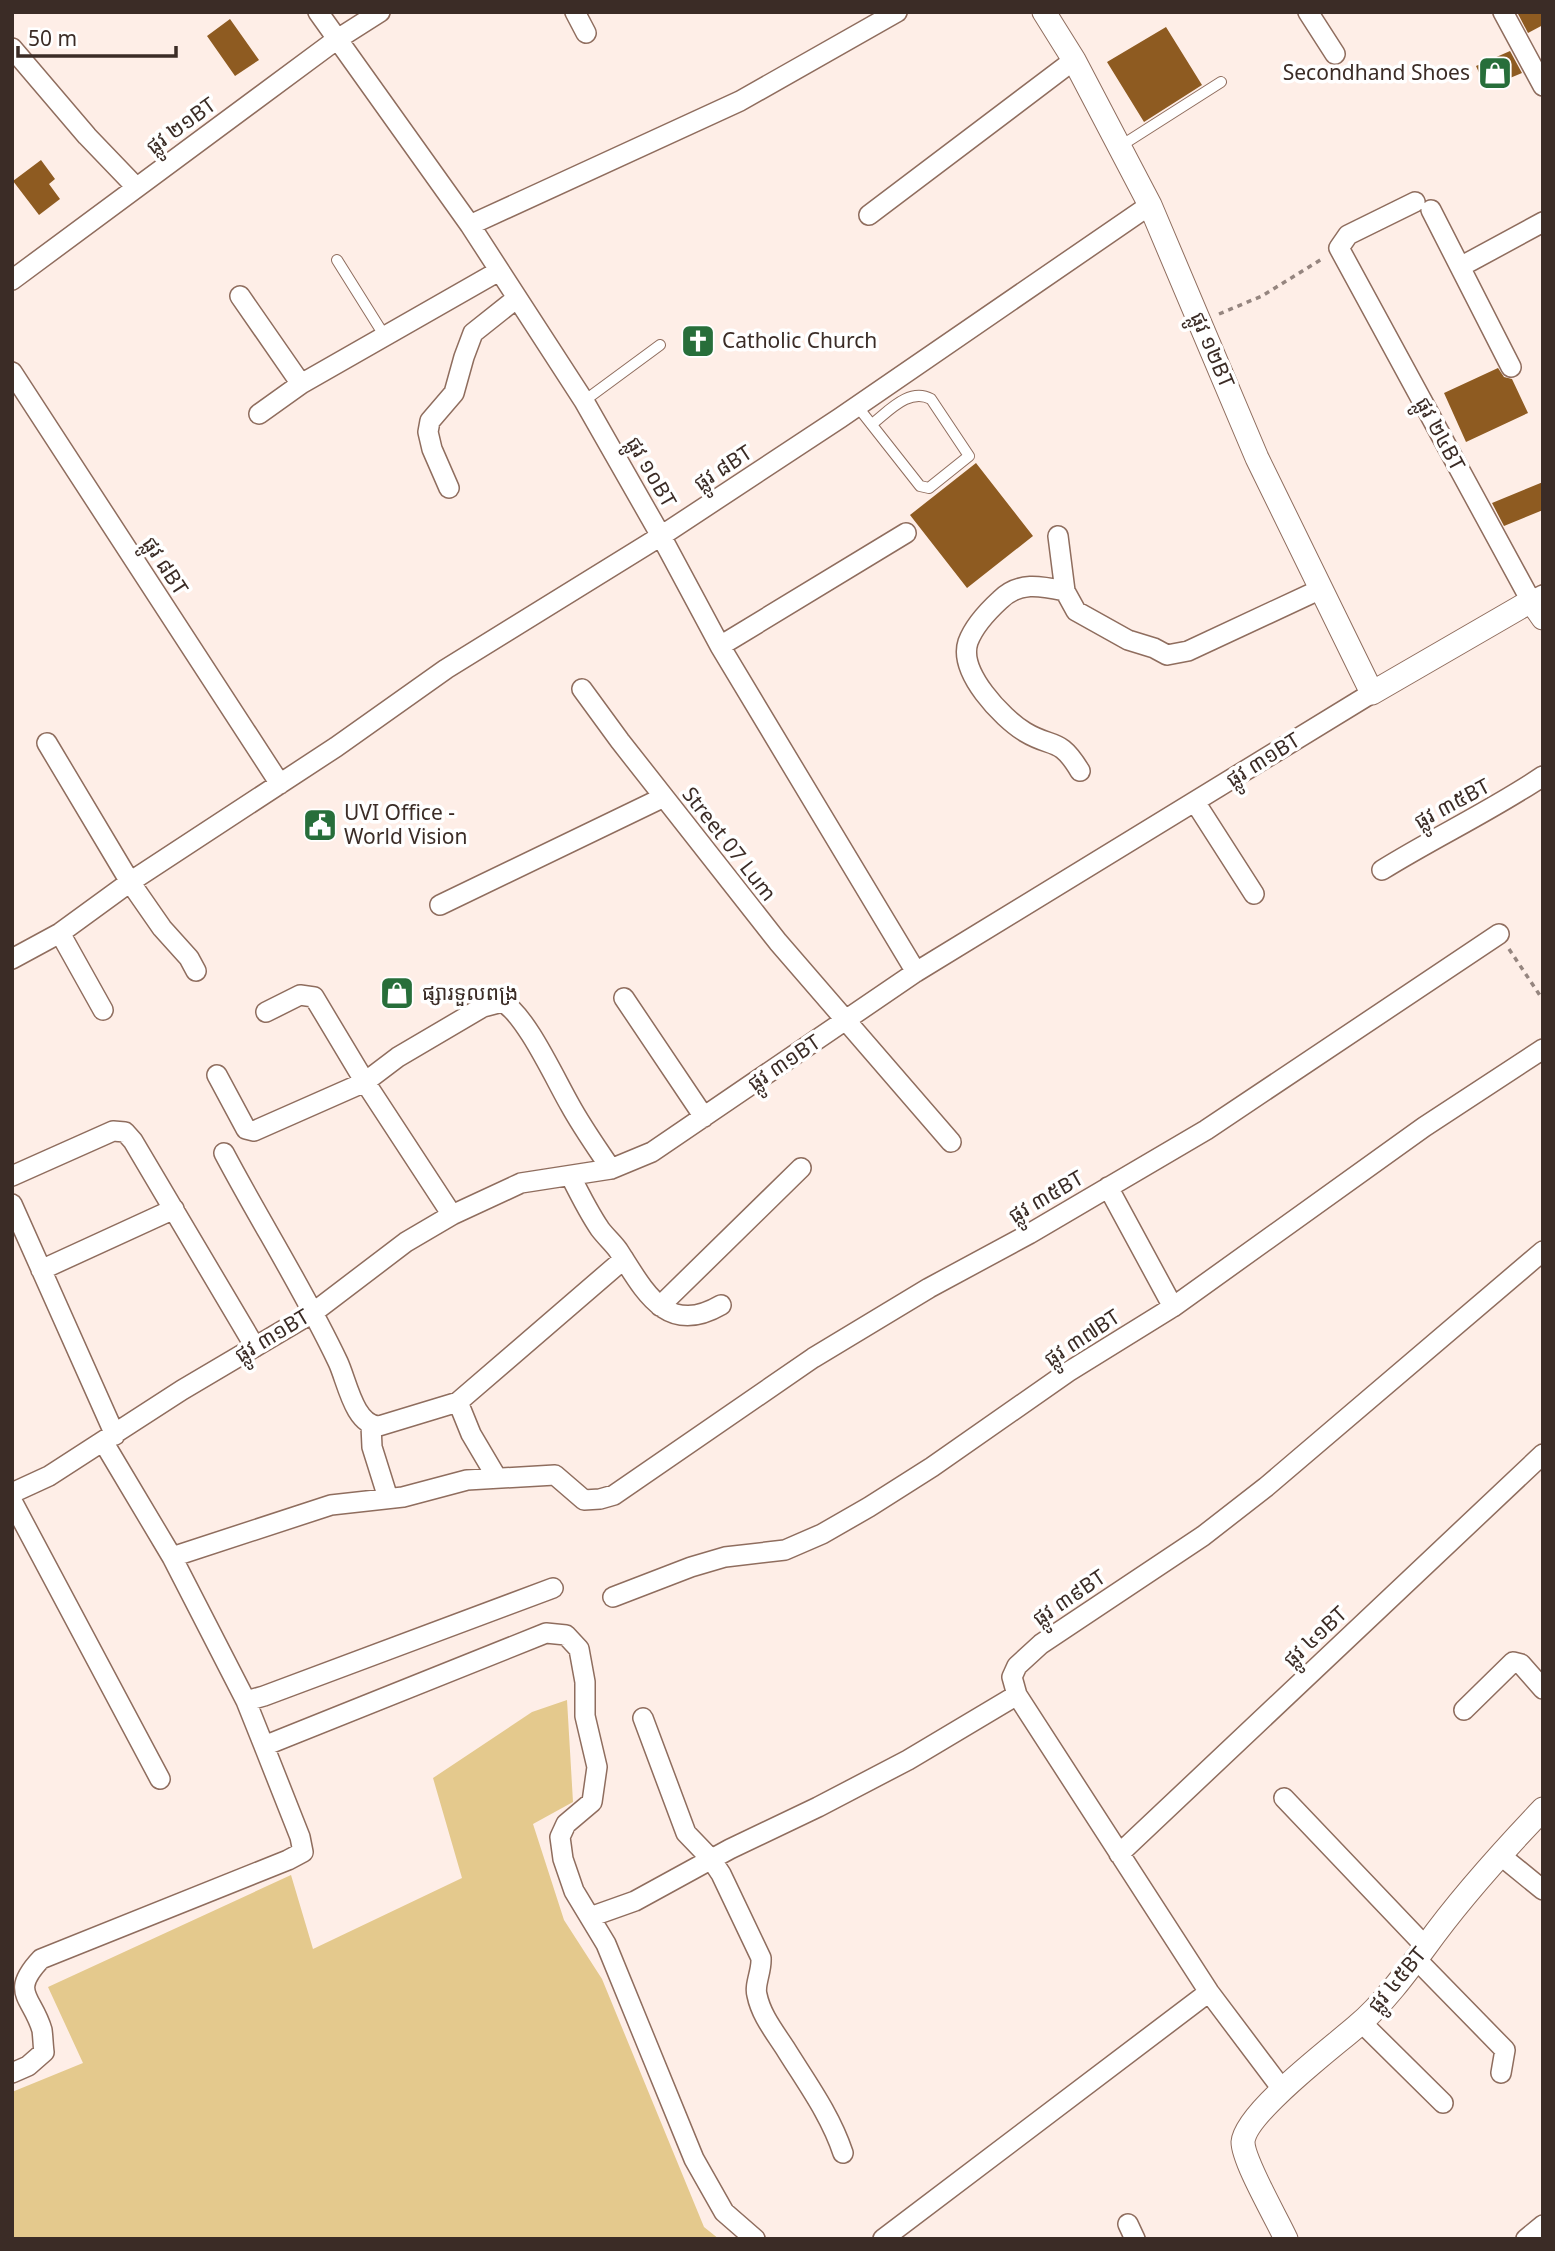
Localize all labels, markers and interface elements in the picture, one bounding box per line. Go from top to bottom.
scale bar [18,14,175,58]
text: 50 m [28,24,77,52]
shop icon: Secondhand Shoes [1476,54,1514,92]
place label: Secondhand Shoes [1283,58,1470,86]
street label: ផ្លូវ ២១BT [140,90,225,165]
street label: ផ្លូវ ១២BT [1179,307,1242,395]
church icon: Catholic Church [679,322,717,360]
place label: Catholic Church [722,326,877,354]
street label: ផ្លូវ ២៤BT [1404,392,1472,479]
street label: ផ្លូវ ១០BT [615,431,684,516]
street label: ផ្លូវ ៨BT [688,438,761,502]
street label: ផ្លូវ ៨BT [131,531,195,604]
street label: ផ្លូវ ៣១BT [1220,725,1308,798]
street label: ផ្លូវ ៣៥BT [1409,771,1498,840]
street label: Street 07 Lum [677,781,783,906]
place label: UVI Office - World Vision [344,798,467,850]
public building icon: UVI Office - World Vision [301,806,339,844]
shop icon: ផ្សារទួលពង្រ [378,974,416,1012]
place label: ផ្សារទួលពង្រ [422,978,518,1006]
street label: ផ្លូវ ៣១BT [741,1027,829,1102]
street label: ផ្លូវ ៣៥BT [1003,1163,1092,1234]
street label: ផ្លូវ ៣១BT [229,1302,317,1374]
street label: ផ្លូវ ៣៧BT [1038,1302,1129,1377]
street label: ផ្លូវ ៣៩BT [1026,1562,1114,1637]
street label: ផ្លូវ ៤១BT [1276,1599,1357,1678]
street label: ផ្លូវ ៤៥BT [1361,1940,1437,2022]

